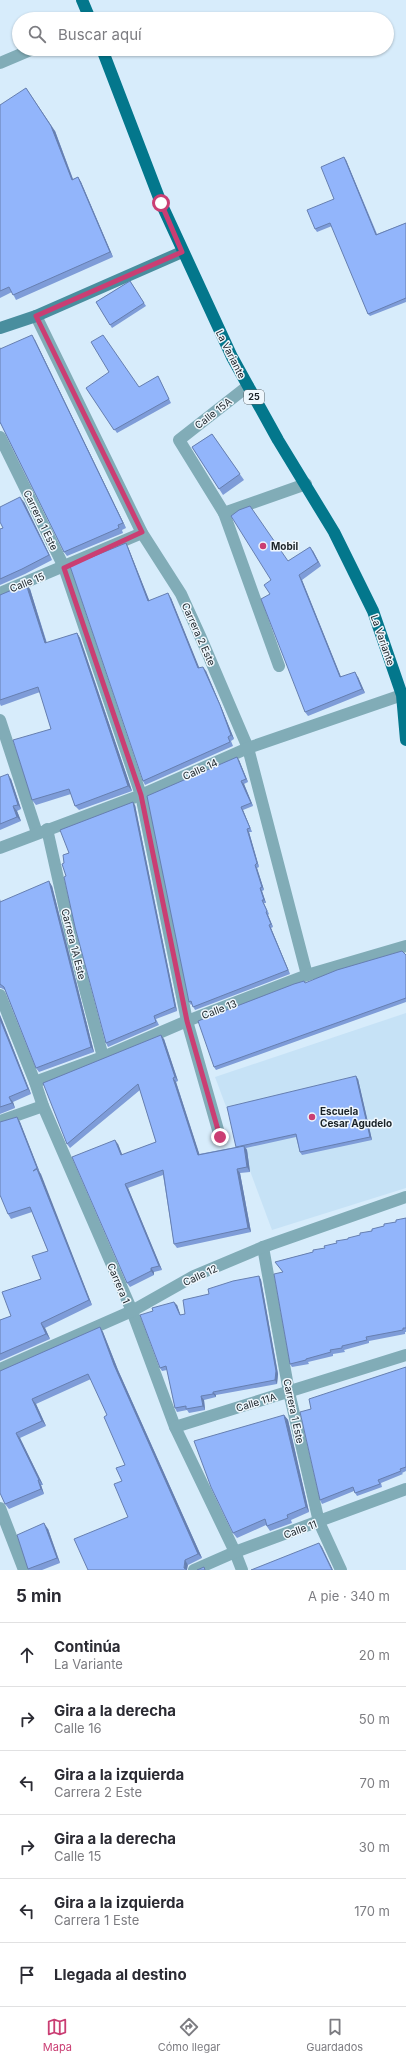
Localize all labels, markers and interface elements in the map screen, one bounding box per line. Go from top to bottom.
search box [12,12,394,56]
icon: search [26,23,48,45]
text: Buscar aquí [58,25,142,44]
route start [152,194,170,212]
street label: La Variante [214,328,248,380]
road number: 25 [244,390,264,404]
street label: Calle 15A [192,395,234,431]
street label: Carrera 1 Este [21,488,61,552]
place label: Mobil [271,540,298,552]
marker: Mobil [258,541,268,551]
street label: Calle 15 [8,570,46,594]
street label: Carrera 2 Este [180,601,218,668]
street label: La Variante [369,613,397,667]
street label: Calle 14 [181,756,219,782]
street label: Carrera 1A Este [59,907,89,981]
street label: Calle 13 [200,997,238,1021]
place label: Escuela Cesar Agudelo [320,1105,392,1130]
marker: Escuela Cesar Agudelo [307,1112,317,1122]
route end [211,1128,229,1146]
street label: Carrera 1 [105,1261,133,1305]
street label: Calle 12 [181,1262,219,1288]
street label: Carrera 1 Este [281,1378,307,1445]
street label: Calle 11A [234,1390,278,1414]
street label: Calle 11 [282,1517,318,1541]
text: 5 min [16,1586,62,1606]
text: A pie · 340 m [308,1588,390,1604]
text: Continúa [54,1637,121,1656]
icon: ahead [16,1644,38,1666]
text: 20 m [359,1647,390,1663]
text: La Variante [54,1656,123,1672]
text: Gira a la derecha [54,1701,176,1720]
icon: right [16,1708,38,1730]
text: 50 m [359,1711,390,1727]
text: Calle 16 [54,1720,102,1736]
text: Gira a la izquierda [54,1765,184,1784]
icon: left [16,1772,38,1794]
text: 70 m [360,1775,390,1791]
text: Carrera 2 Este [54,1784,142,1800]
text: Gira a la derecha [54,1829,176,1848]
icon: right [16,1836,38,1858]
text: 30 m [359,1839,390,1855]
text: Calle 15 [54,1848,102,1864]
text: Gira a la izquierda [54,1893,184,1912]
icon: left [16,1900,38,1922]
text: 170 m [354,1903,390,1919]
text: Carrera 1 Este [54,1912,139,1928]
icon: arrive [16,1964,38,1986]
text: Llegada al destino [54,1965,187,1984]
tab: Mapa [43,2016,72,2054]
tab: Cómo llegar [158,2016,220,2054]
tab: Guardados [306,2016,363,2054]

